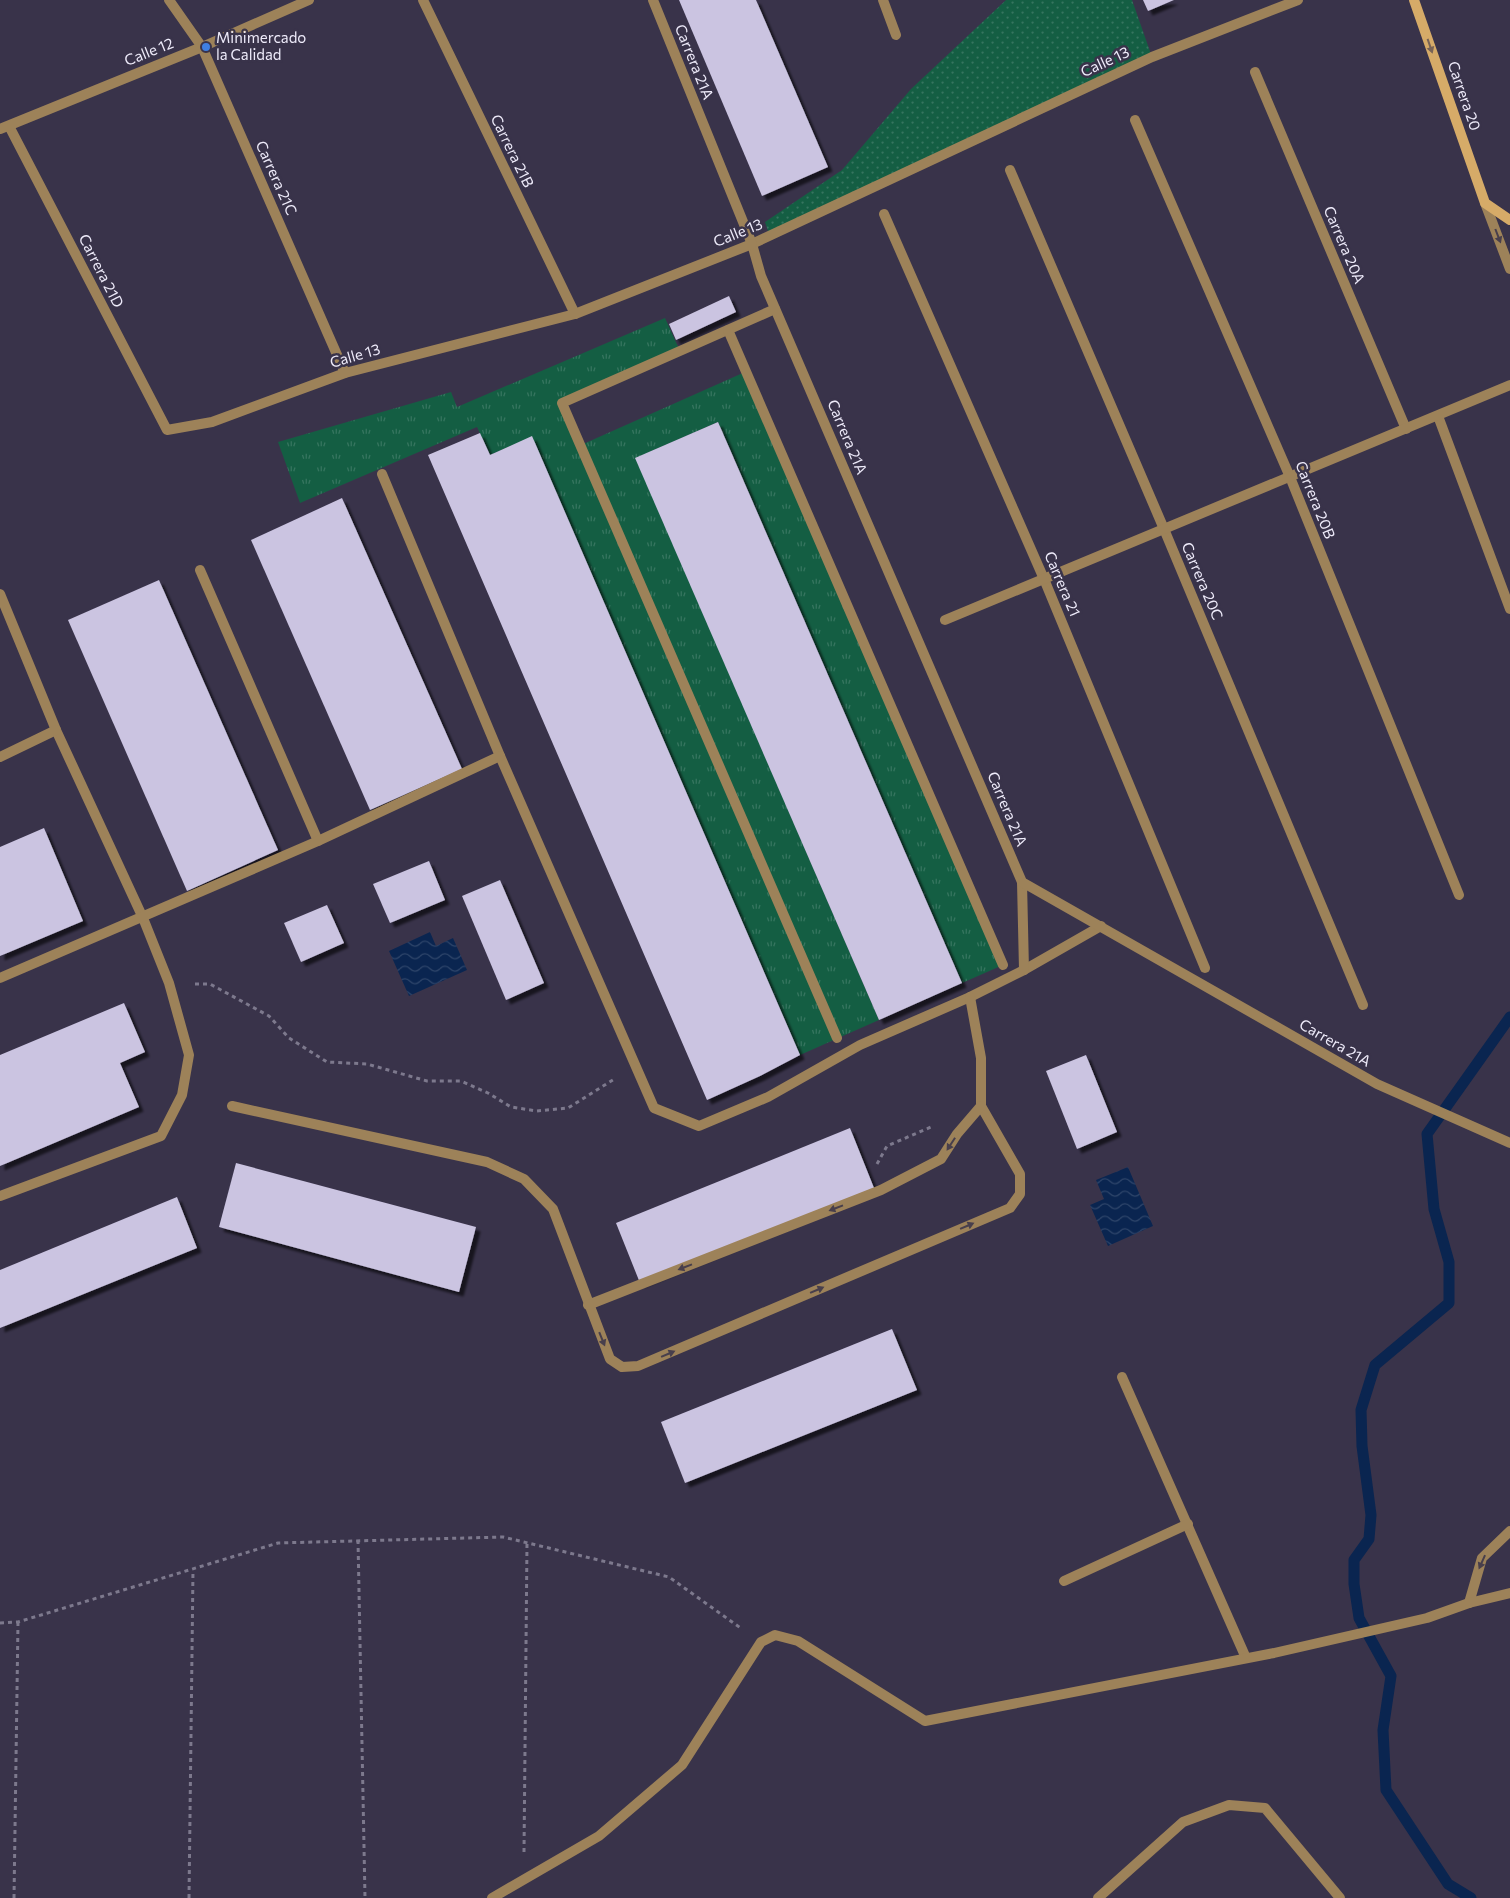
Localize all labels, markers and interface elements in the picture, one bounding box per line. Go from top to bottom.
street label: Carrera 21A [672,21,718,102]
place label: Minimercado la Calidad [216,28,306,63]
street label: Calle 12 [121,33,176,69]
one-way arrow [1426,39,1434,54]
marker: Minimercado la Calidad [200,41,212,53]
street label: Calle 13 [1077,42,1132,80]
street label: Carrera 20 [1445,59,1485,133]
street label: Carrera 21B [488,111,538,190]
street label: Carrera 21C [253,138,301,217]
street label: Carrera 20A [1321,203,1369,286]
street label: Calle 13 [710,214,765,250]
one-way arrow [1494,229,1502,243]
street label: Carrera 21D [76,231,128,310]
street label: Calle 13 [327,339,382,371]
street label: Carrera 21A [824,397,872,477]
street label: Carrera 20B [1292,458,1340,541]
street label: Carrera 20C [1178,539,1227,622]
street label: Carrera 21 [1041,548,1085,619]
street label: Carrera 21A [984,769,1032,849]
street label: Carrera 21A [1297,1014,1374,1070]
one-way arrow [946,1137,955,1150]
one-way arrow [828,1204,843,1212]
one-way arrow [960,1222,974,1230]
one-way arrow [677,1264,692,1271]
one-way arrow [810,1285,824,1293]
one-way arrow [598,1332,606,1346]
one-way arrow [661,1349,675,1357]
one-way arrow [1477,1555,1486,1570]

